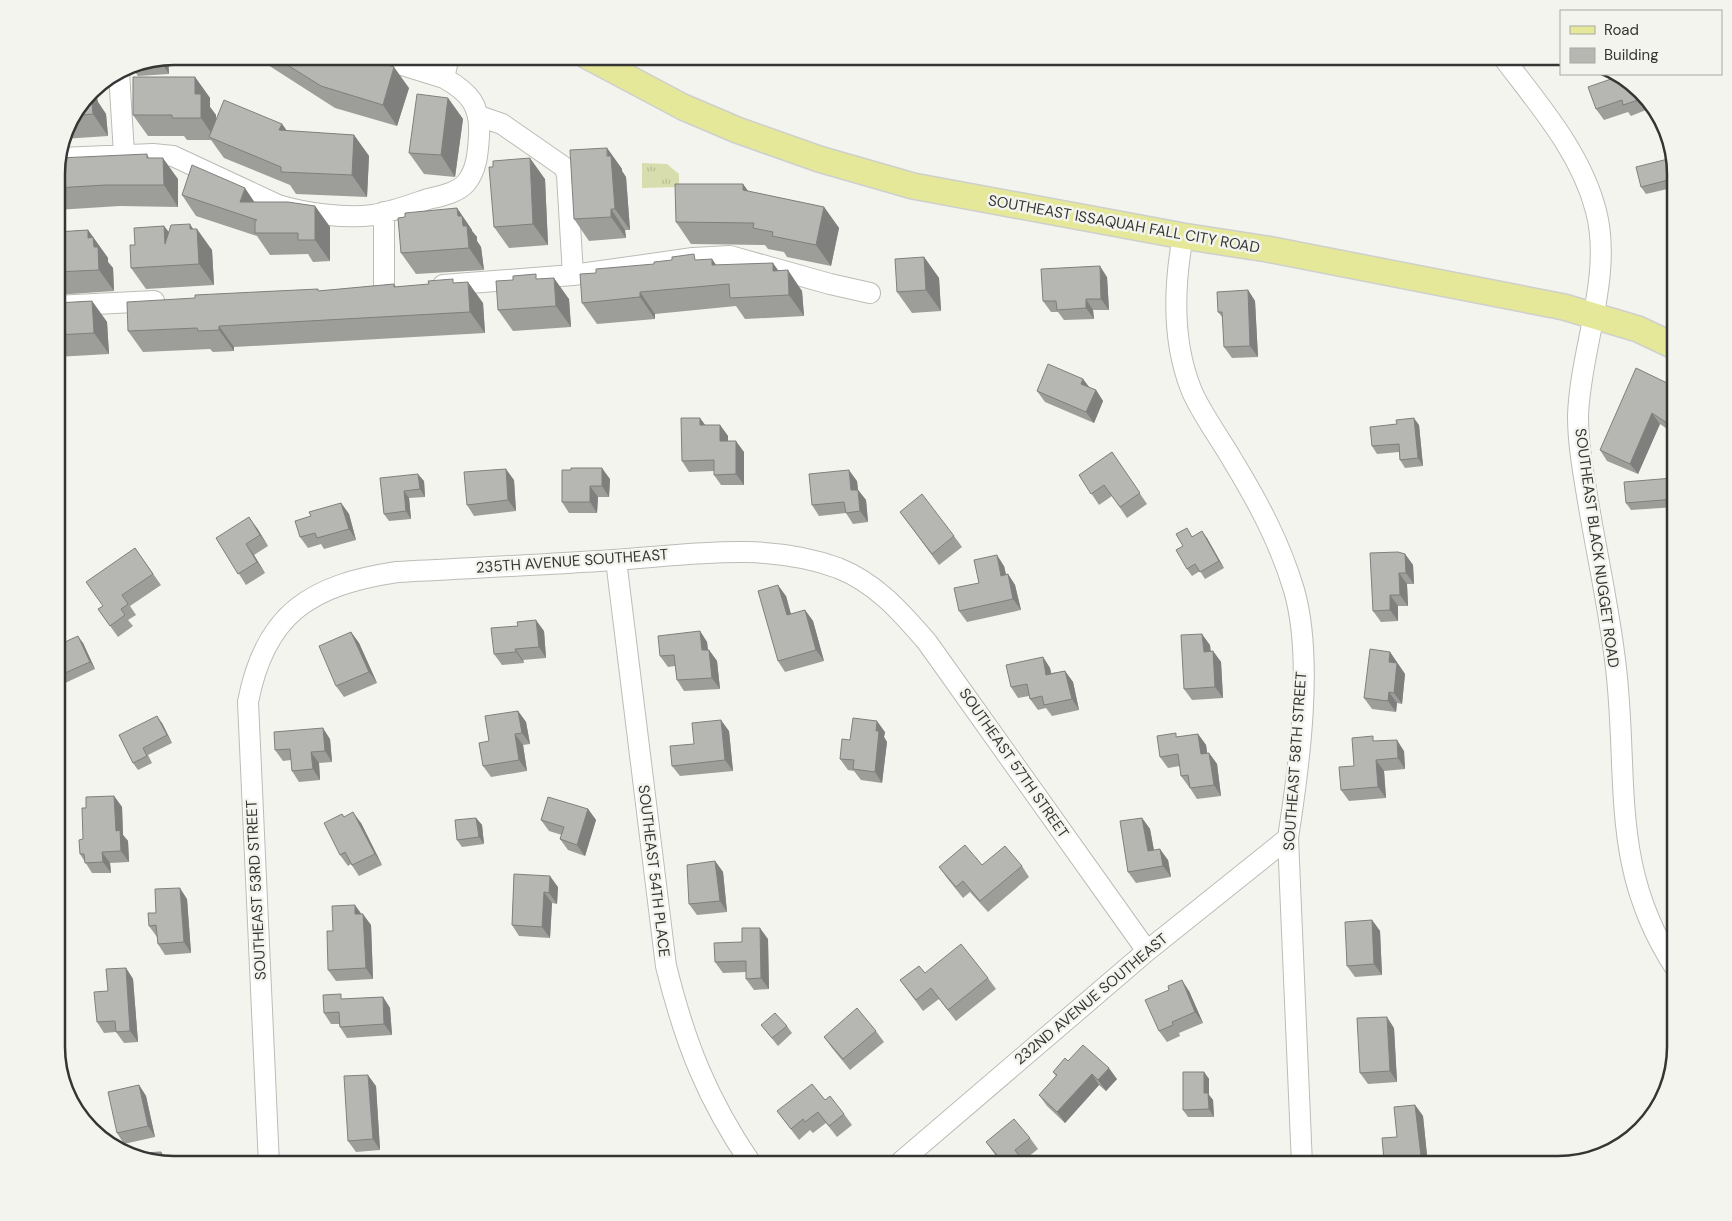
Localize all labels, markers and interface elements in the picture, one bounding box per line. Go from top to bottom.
legend [1560,10,1722,75]
text: Road [1604,20,1639,40]
text: Building [1604,45,1659,65]
street label: SOUTHEAST ISSAQUAH FALL CITY ROAD [987,190,1261,258]
street label: SOUTHEAST BLACK NUGGET ROAD [1570,427,1624,669]
street label: 235TH AVENUE SOUTHEAST [475,544,669,578]
street label: SOUTHEAST 58TH STREET [1279,671,1311,851]
street label: SOUTHEAST 57TH STREET [955,684,1073,842]
street label: SOUTHEAST 54TH PLACE [634,784,674,958]
street label: SOUTHEAST 53RD STREET [241,799,271,981]
street label: 232ND AVENUE SOUTHEAST [1010,929,1172,1069]

